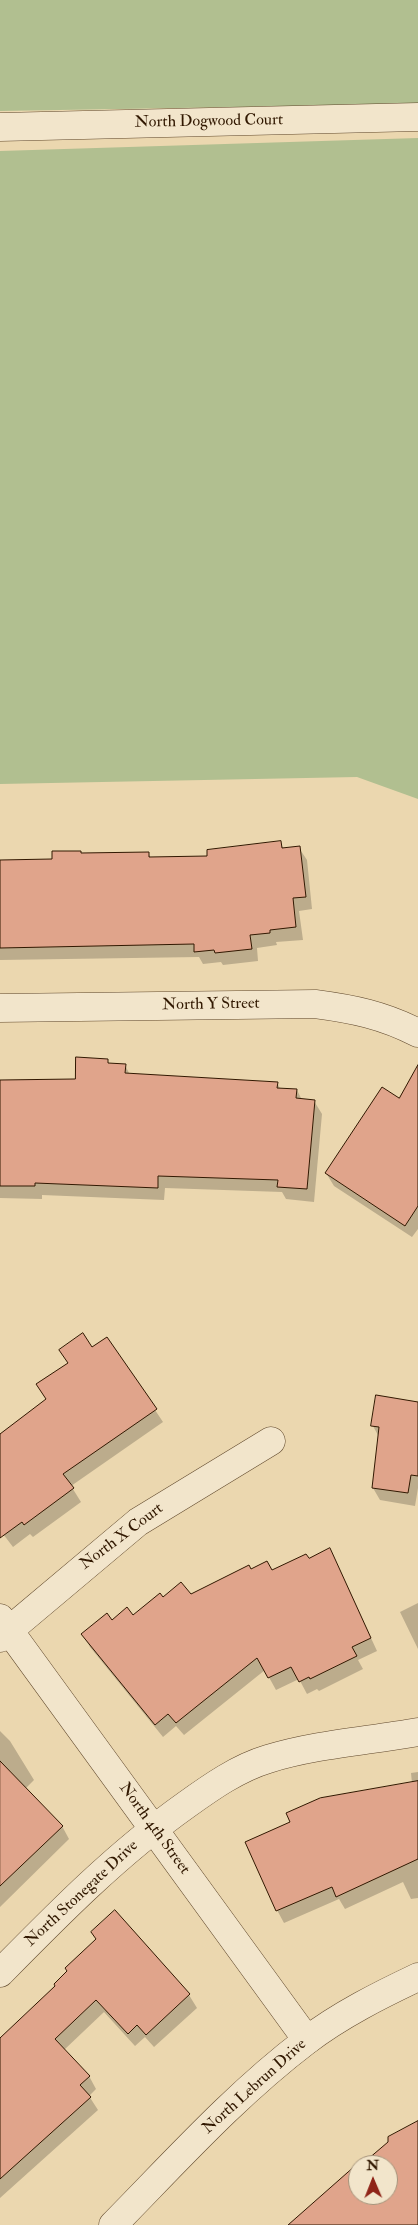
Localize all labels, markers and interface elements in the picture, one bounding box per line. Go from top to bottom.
street label: North Dogwood Court [135,111,283,133]
street label: North Y Street [162,995,260,1015]
street label: North X Court [77,1499,167,1575]
street label: North 4th Street [114,1779,194,1879]
street label: North Stonegate Drive [21,1837,143,1951]
street label: North Lebrun Drive [199,2035,311,2139]
north arrow [348,2155,398,2205]
text: N [366,2157,379,2174]

